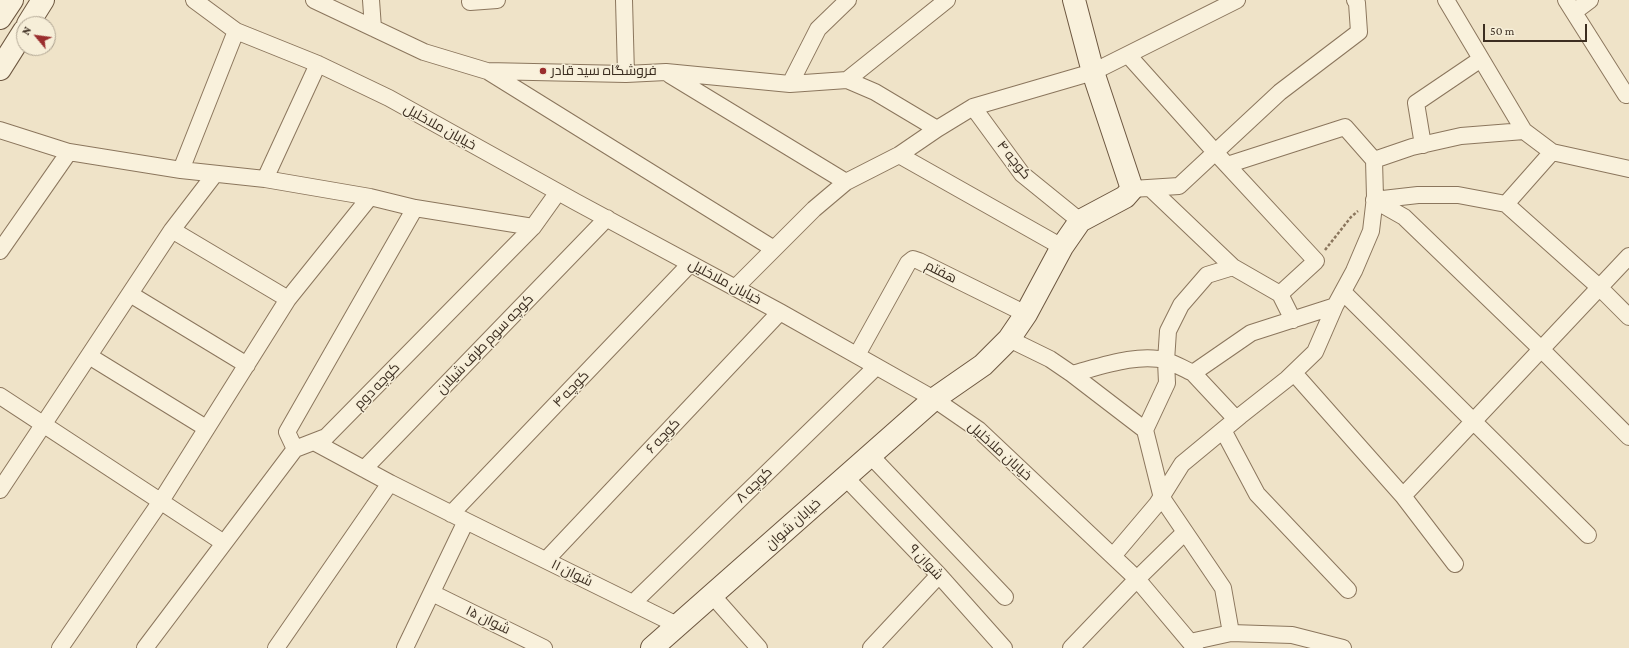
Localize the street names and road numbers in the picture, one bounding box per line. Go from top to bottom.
street label: خیابان ملاخلیل [401,100,479,154]
street label: کوچه ۴ [993,137,1035,183]
street label: خیابان ملاخلیل [686,256,764,308]
street label: هفتم [922,257,960,287]
street label: کوچه سوم طرف شیلان [433,291,537,397]
street label: کوچه دوم [351,359,403,413]
street label: کوچه ۴ [549,367,593,411]
street label: کوچه ۶ [643,415,683,457]
street label: خیابان ملاخلیل [965,418,1035,484]
street label: کوچه ۸ [732,464,776,506]
street label: خیابان شوان [762,495,824,553]
street label: شوان ۹ [905,541,947,583]
street label: شوان ۱۱ [549,556,595,590]
street label: شوان ۱۵ [463,602,513,638]

